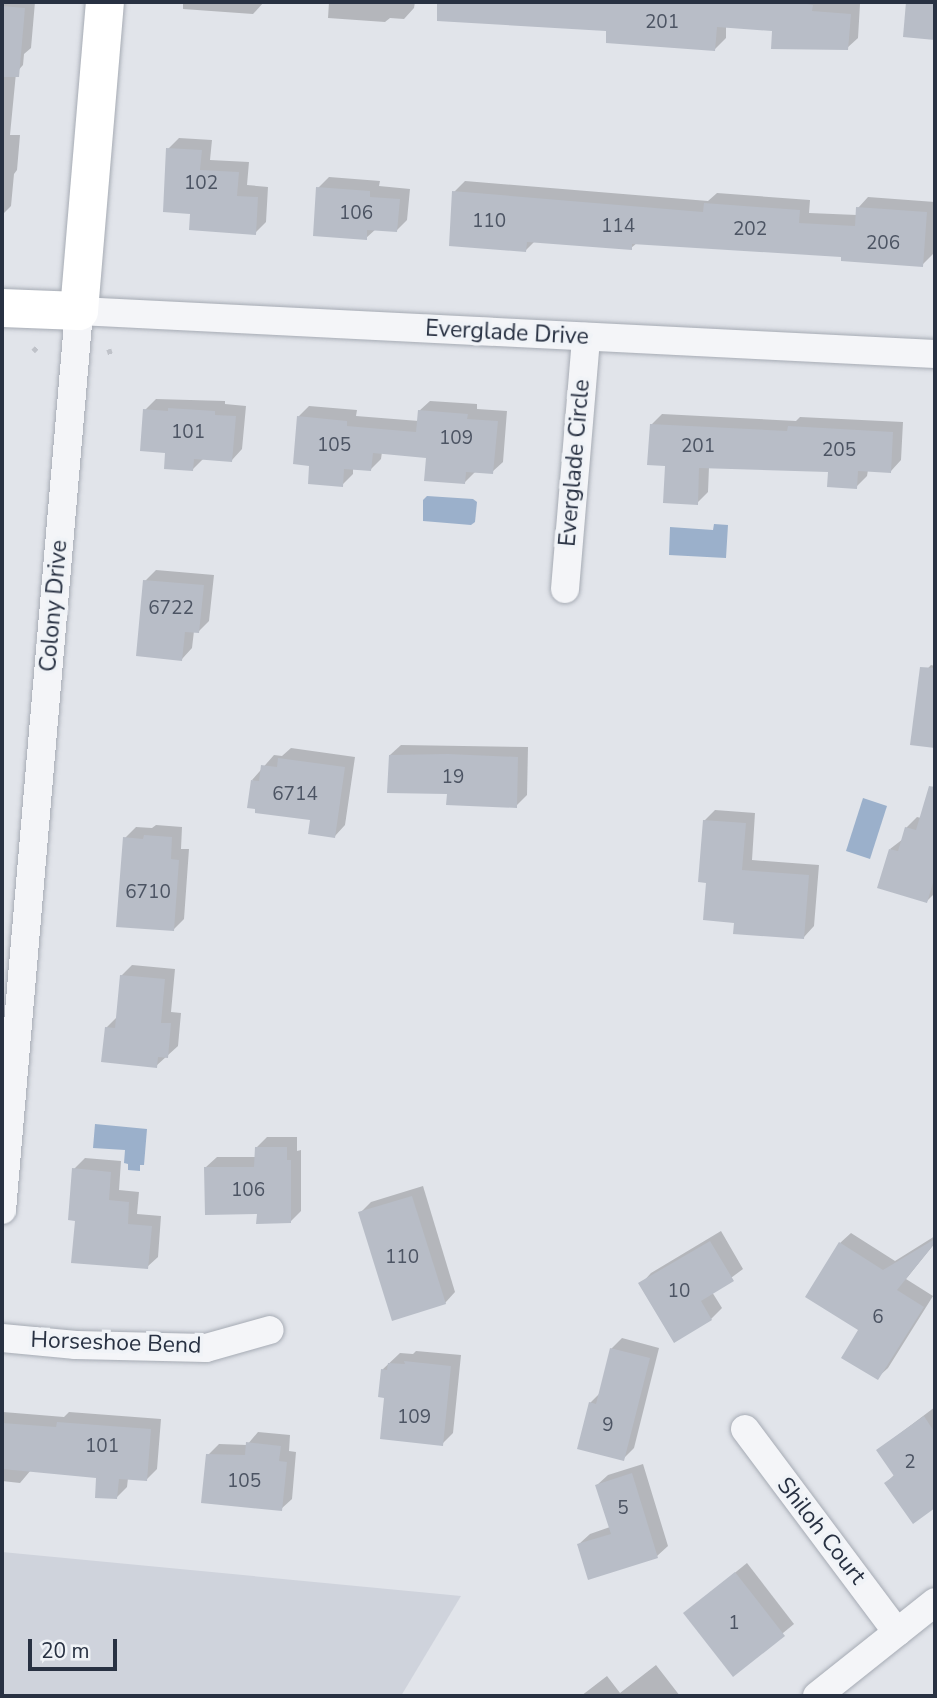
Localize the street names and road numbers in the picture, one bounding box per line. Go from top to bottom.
street label: Everglade Drive [425,315,589,351]
street label: Everglade Circle [554,378,596,548]
street label: Colony Drive [34,539,74,673]
street label: Horseshoe Bend [30,1326,202,1360]
street label: Shiloh Court [771,1472,871,1590]

